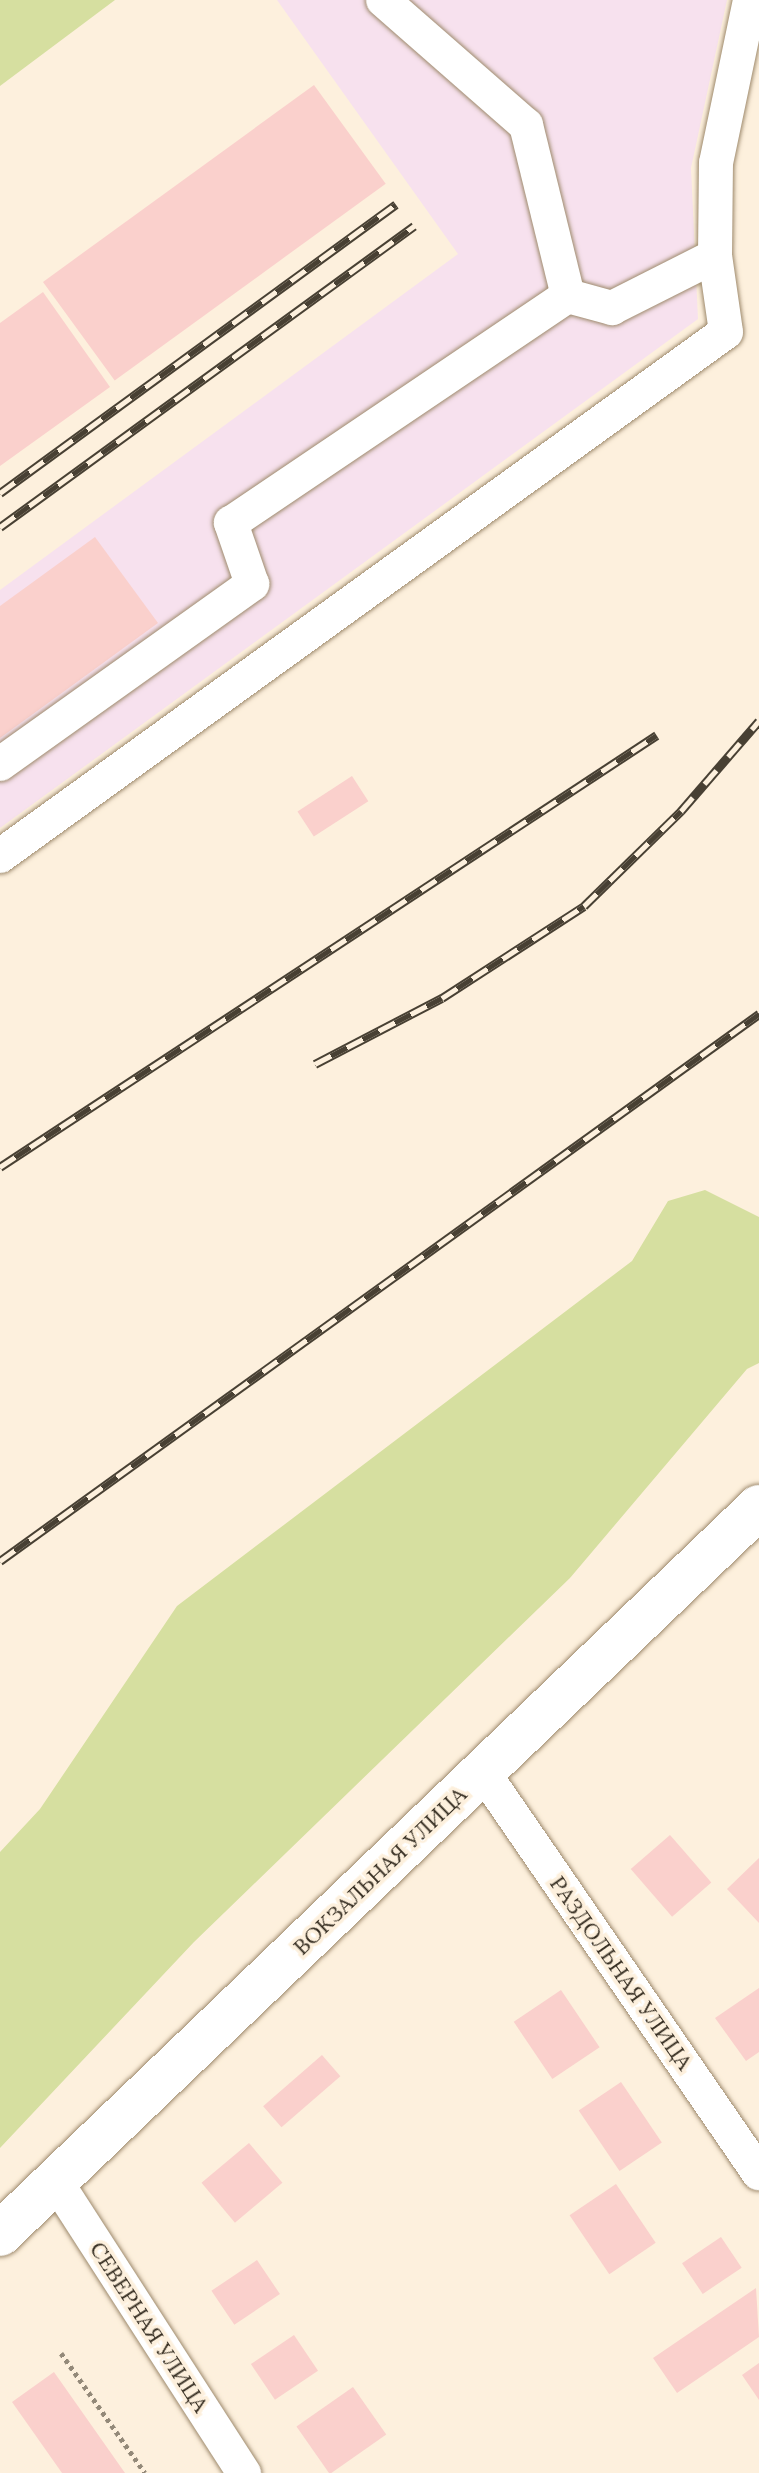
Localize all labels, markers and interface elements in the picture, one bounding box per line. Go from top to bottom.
street label: ВОКЗАЛЬНАЯ УЛИЦА [288,1782,472,1960]
street label: РАЗДОЛЬНАЯ УЛИЦА [544,1871,698,2075]
street label: СЕВЕРНАЯ УЛИЦА [84,2237,214,2417]

